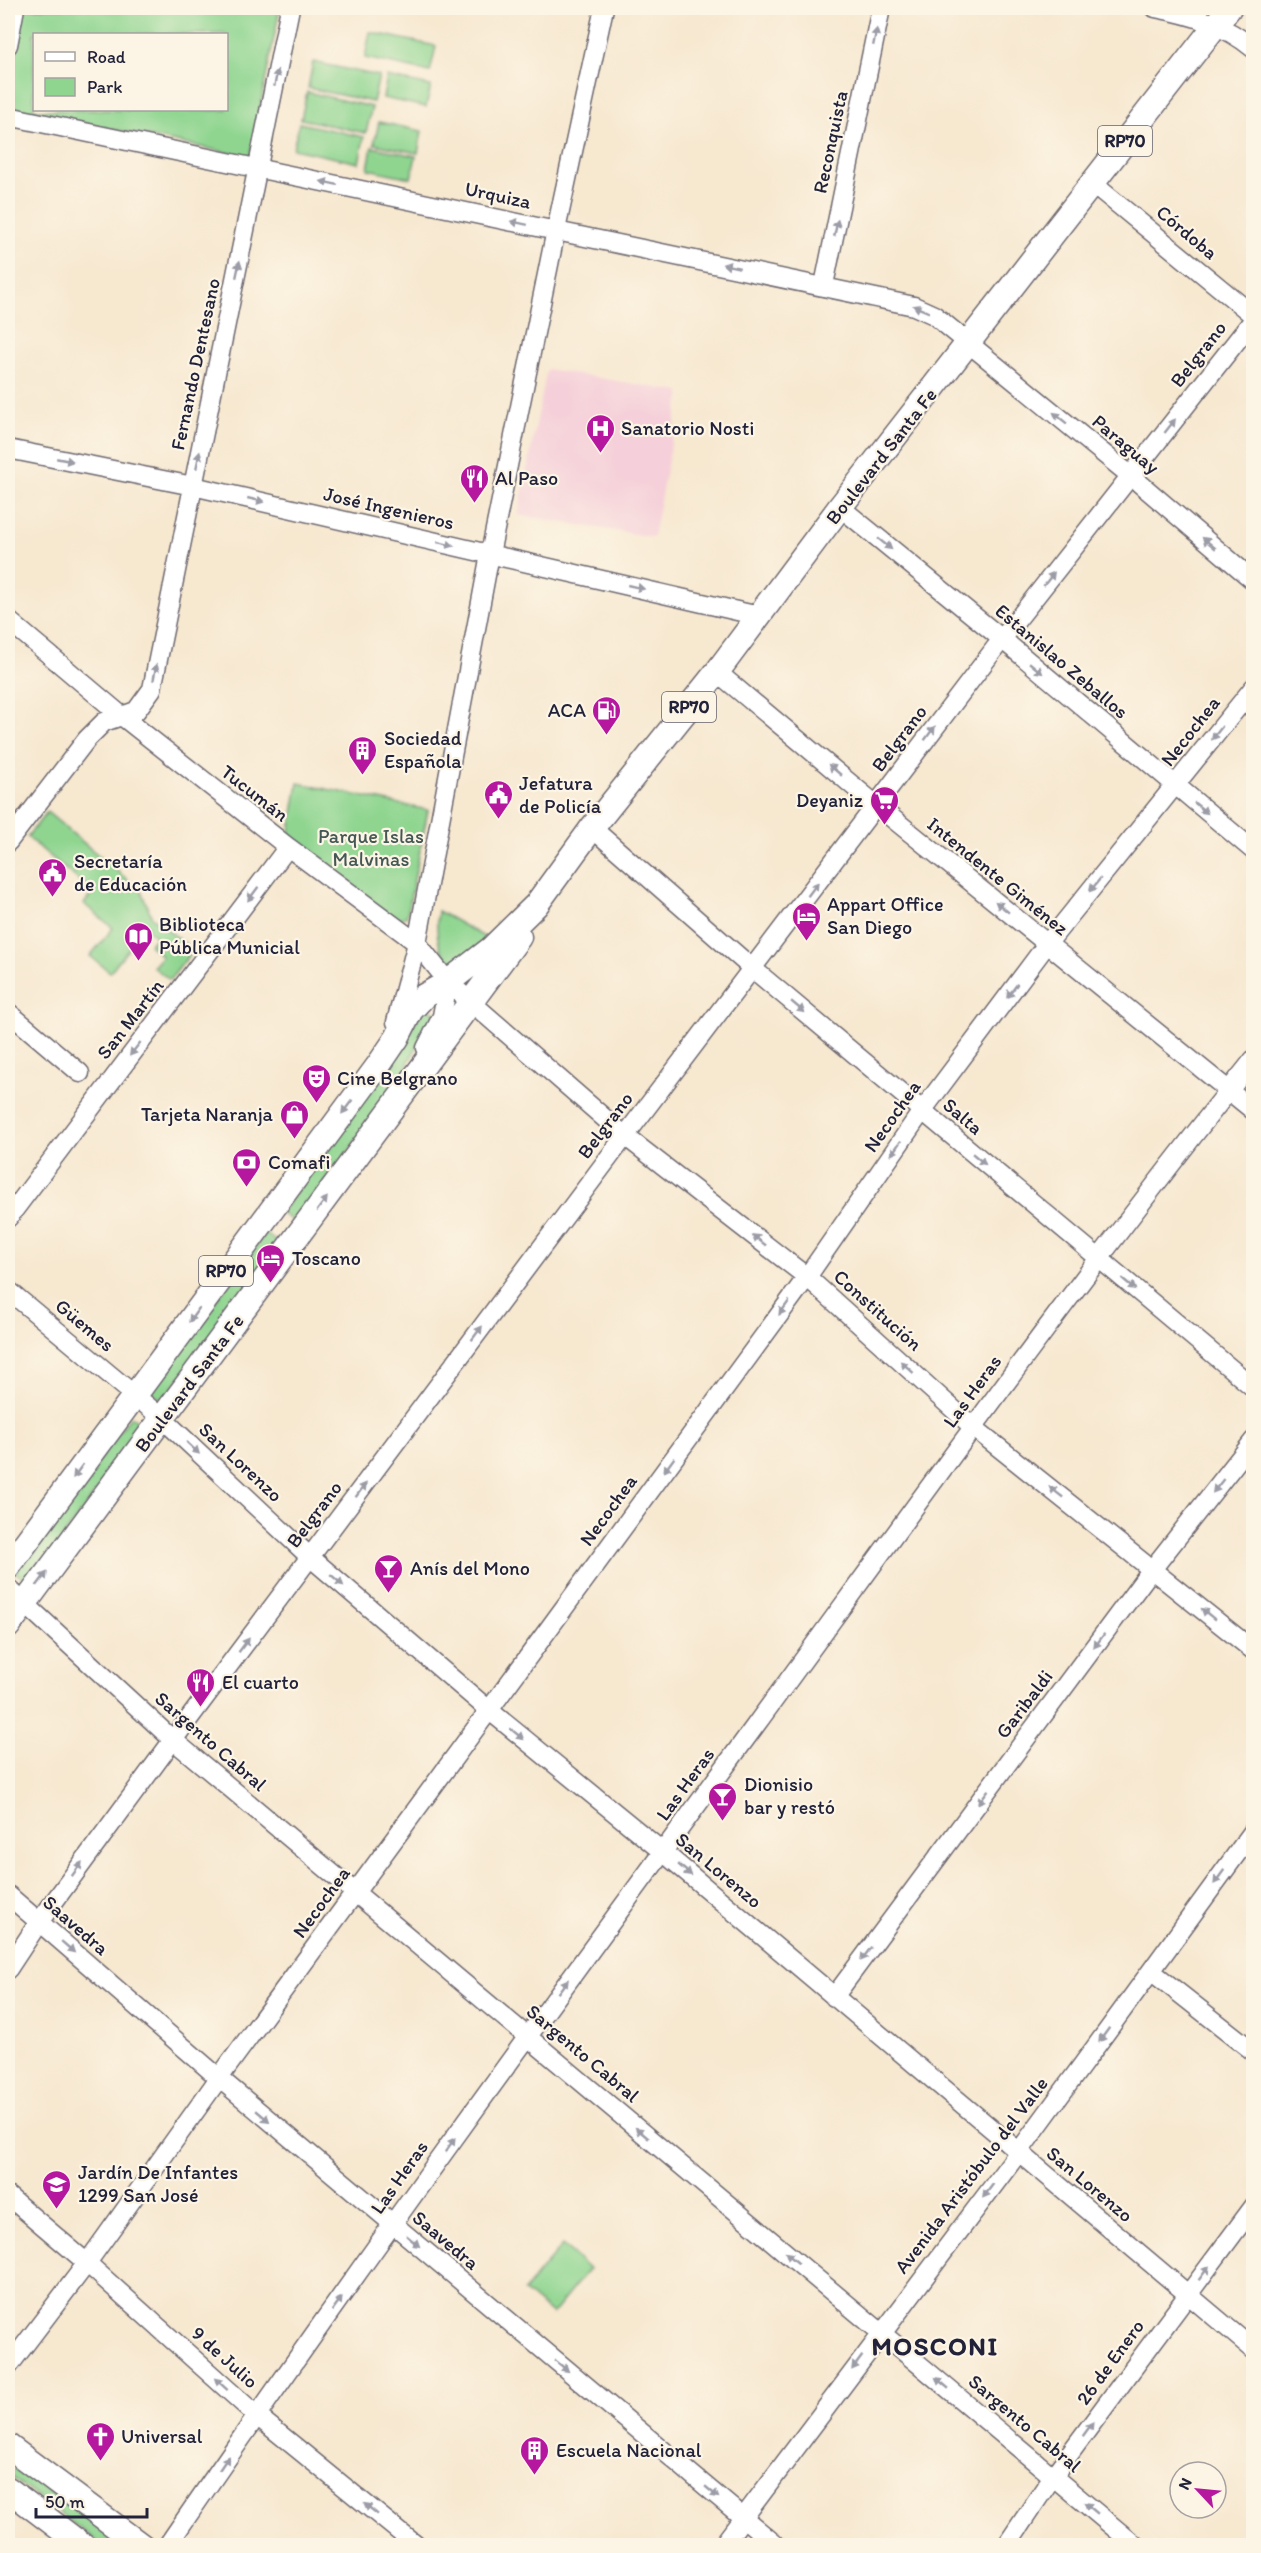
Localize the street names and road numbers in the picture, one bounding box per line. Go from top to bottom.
street label: Reconquista [807,88,853,196]
road number: RP70 [1098,126,1152,156]
street label: Urquiza [463,176,534,214]
street label: Córdoba [1152,200,1223,265]
street label: Fernando Dentesano [165,276,225,452]
street label: Belgrano [1165,316,1231,392]
street label: Boulevard Santa Fe [820,383,942,529]
street label: Paraguay [1088,409,1165,479]
street label: José Ingenieros [321,481,457,535]
street label: Estanislao Zeballos [991,598,1133,724]
street label: Necochea [1155,691,1225,771]
road number: RP70 [662,692,716,722]
street label: Belgrano [866,700,932,776]
street label: Tucumán [216,759,294,827]
street label: Intendente Giménez [923,812,1074,941]
street label: San Martín [91,974,169,1064]
street label: Necochea [859,1075,926,1157]
street label: Belgrano [572,1087,638,1163]
street label: Salta [938,1092,988,1140]
road number: RP70 [199,1256,253,1286]
street label: Constitución [829,1264,927,1356]
street label: Güemes [51,1293,119,1357]
street label: Boulevard Santa Fe [129,1309,249,1457]
street label: Las Heras [938,1350,1006,1432]
street label: San Lorenzo [194,1417,288,1507]
street label: Necochea [574,1469,642,1550]
street label: Belgrano [281,1476,347,1552]
street label: Garibaldi [990,1665,1058,1743]
street label: Sargento Cabral [150,1686,272,1796]
street label: Las Heras [651,1743,719,1825]
street label: San Lorenzo [671,1827,767,1913]
street label: Necochea [287,1861,355,1942]
street label: Saavedra [38,1890,114,1960]
street label: Sargento Cabral [522,1999,645,2107]
street label: Avenida Aristóbulo del Valle [889,2072,1053,2278]
street label: Las Heras [365,2136,433,2218]
street label: San Lorenzo [1042,2141,1138,2227]
street label: Saavedra [408,2205,485,2275]
street label: 26 de Enero [1071,2315,1149,2409]
street label: 9 de Julio [187,2321,263,2393]
street label: Sargento Cabral [964,2369,1087,2477]

